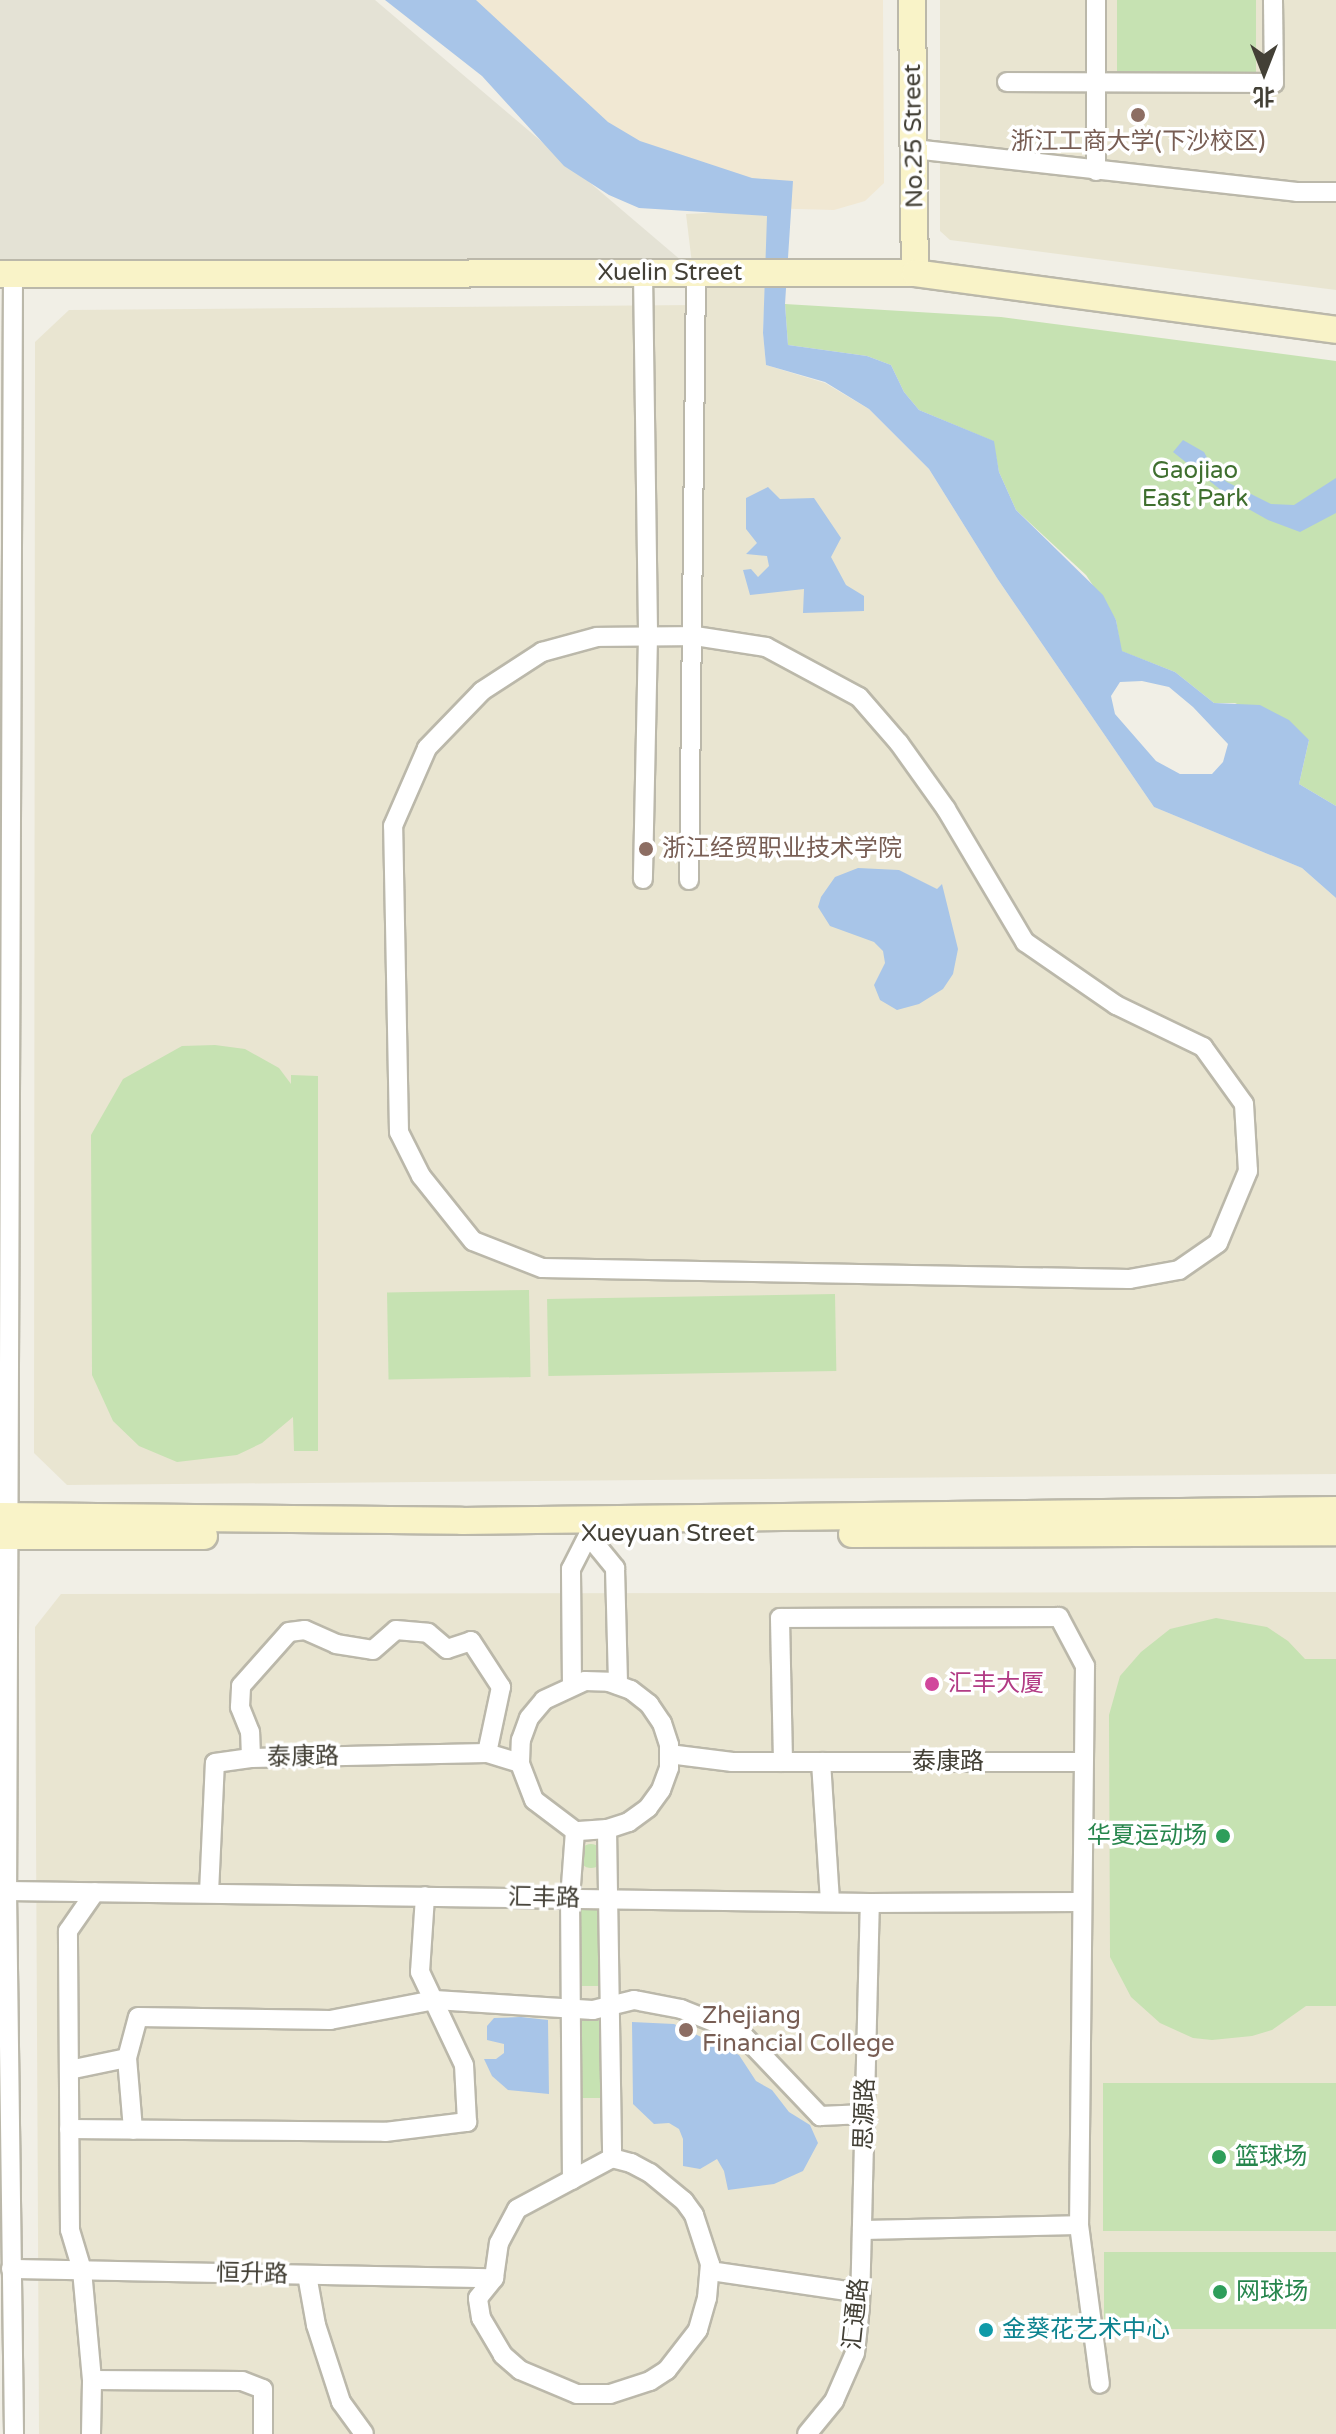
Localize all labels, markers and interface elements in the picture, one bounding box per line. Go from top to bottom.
north arrow [1224,32,1304,112]
street label: No.25 Street [898,64,930,208]
text: 北 [1253,83,1275,109]
marker: 浙江工商大学(下沙校区) [1129,106,1147,124]
place label: 浙江工商大学(下沙校区) [1011,128,1265,156]
street label: Xuelin Street [598,259,742,287]
park label: Gaojiao East Park [1142,457,1248,513]
place label: 浙江经贸职业技术学院 [662,835,902,863]
marker: 浙江经贸职业技术学院 [637,840,655,858]
street label: Xueyuan Street [581,1520,755,1548]
place label: 汇丰大厦 [948,1670,1044,1698]
marker: 汇丰大厦 [923,1675,941,1693]
street label: 泰康路 [267,1742,339,1772]
street label: 泰康路 [912,1748,984,1776]
place label: 华夏运动场 [1087,1822,1207,1850]
marker: 华夏运动场 [1214,1827,1232,1845]
street label: 汇丰路 [508,1883,580,1913]
place label: Zhejiang Financial College [702,2002,895,2058]
marker: Zhejiang Financial College [677,2021,695,2039]
street label: 思源路 [849,2078,881,2150]
place label: 篮球场 [1235,2143,1307,2171]
marker: 篮球场 [1210,2148,1228,2166]
street label: 恒升路 [216,2259,288,2289]
street label: 汇通路 [838,2277,874,2351]
place label: 网球场 [1236,2278,1308,2306]
marker: 网球场 [1211,2283,1229,2301]
place label: 金葵花艺术中心 [1002,2316,1170,2344]
marker: 金葵花艺术中心 [977,2321,995,2339]

